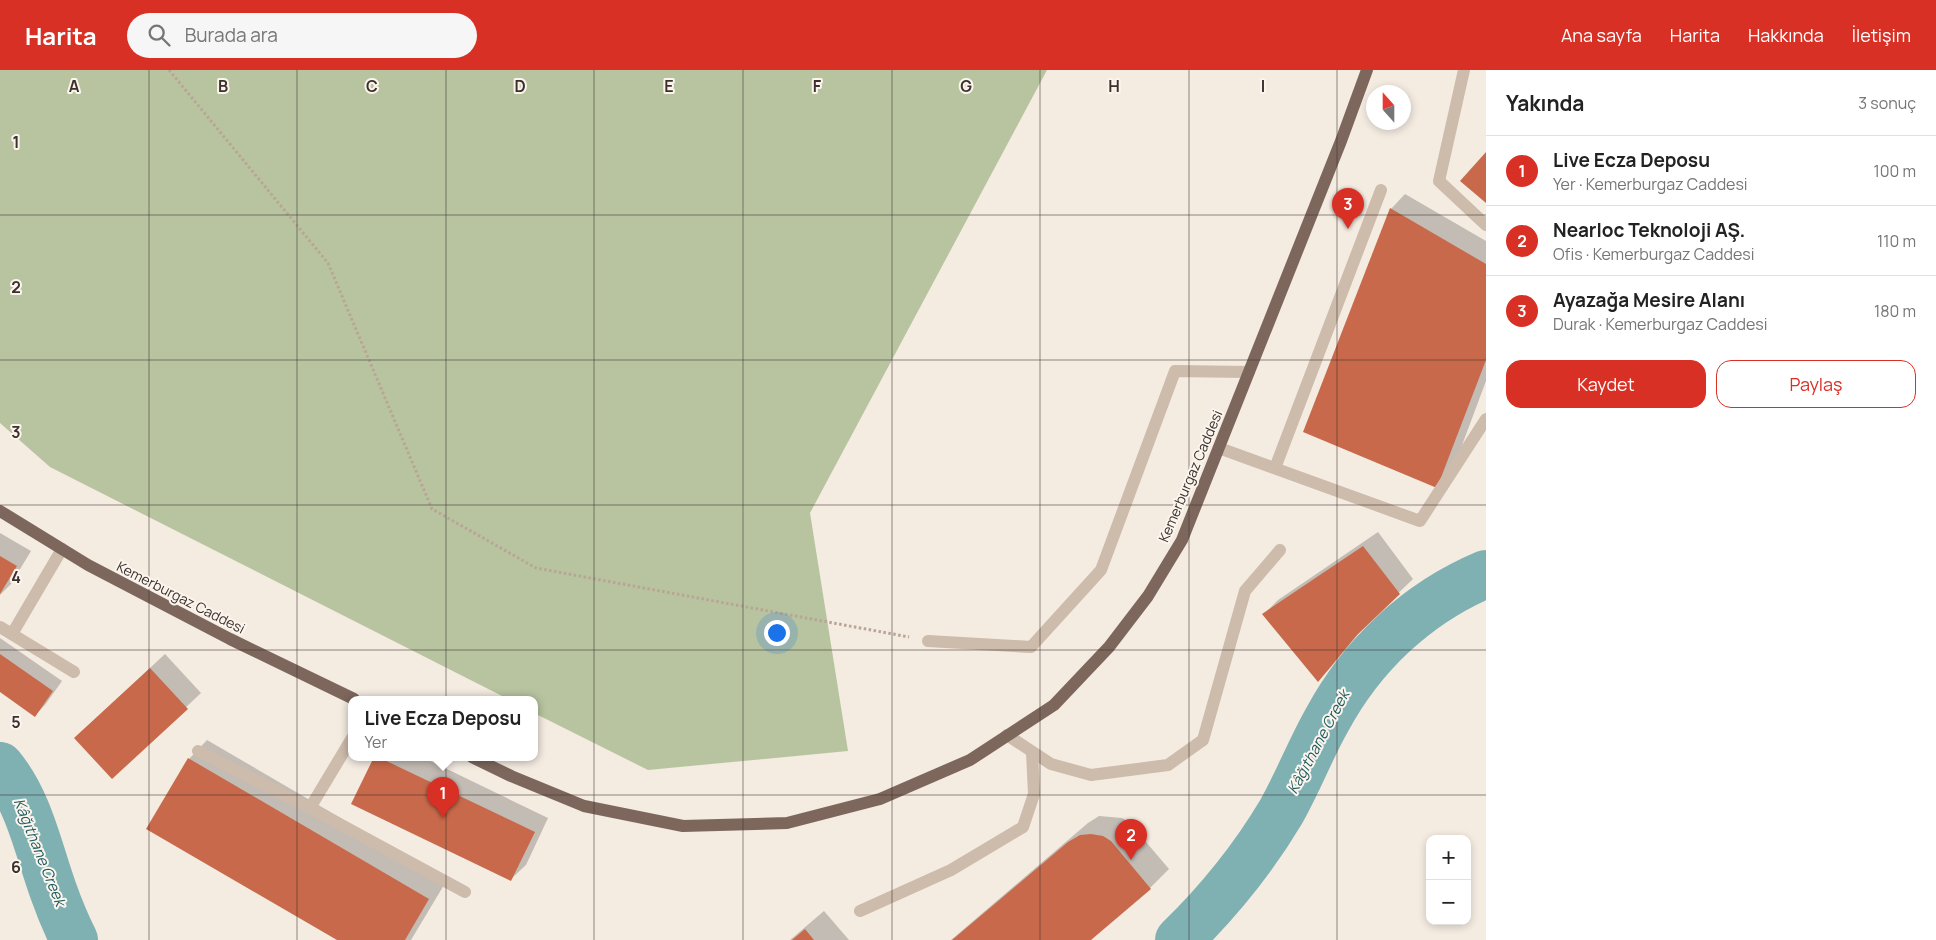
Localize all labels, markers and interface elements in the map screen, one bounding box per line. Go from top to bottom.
search box [127,13,477,58]
text: Harita [25,19,97,52]
icon: search [145,21,173,49]
text: Burada ara [185,22,278,48]
text: Ana sayfa [1561,23,1642,47]
text: Harita [1670,23,1720,47]
text: Hakkında [1748,23,1824,47]
text: İletişim [1852,23,1911,47]
text: A [69,75,80,97]
text: B [218,75,228,97]
text: C [366,75,378,97]
text: D [514,75,526,97]
text: E [664,75,674,97]
text: F [813,75,822,97]
text: G [960,75,972,97]
text: H [1108,75,1120,97]
text: I [1261,75,1265,97]
north arrow [1366,85,1411,130]
text: Yakında [1506,89,1584,117]
text: 3 sonuç [1858,92,1916,114]
text: 1 [12,131,20,153]
text: Live Ecza Deposu [1553,147,1710,173]
text: 1 [1518,160,1526,182]
text: 100 m [1873,160,1916,182]
text: Yer · Kemerburgaz Caddesi [1553,173,1748,195]
pin: 3 [1332,188,1364,229]
text: Nearloc Teknoloji AŞ. [1553,217,1745,243]
text: 2 [1517,230,1527,252]
text: 110 m [1877,230,1916,252]
text: Ofis · Kemerburgaz Caddesi [1553,243,1755,265]
text: 2 [11,276,21,298]
text: Ayazağa Mesire Alanı [1553,287,1745,313]
text: 3 [1517,300,1527,322]
text: 180 m [1874,300,1916,322]
text: Durak · Kemerburgaz Caddesi [1553,313,1767,335]
button: Kaydet [1506,360,1706,408]
button: Paylaş [1716,360,1916,408]
street label: Kemerburgaz Caddesi [1154,407,1226,545]
text: 3 [11,421,21,443]
street label: Kemerburgaz Caddesi [114,556,248,638]
text: 4 [11,566,21,588]
your location [764,620,790,646]
water label: Kâğıthane Creek [1282,684,1355,797]
popup [348,696,538,761]
text: Live Ecza Deposu [364,705,522,731]
text: 5 [11,711,21,733]
text: Yer [364,731,387,753]
pin: 1 [427,777,459,818]
water label: Kâğıthane Creek [9,795,72,911]
pin: 2 [1115,819,1147,860]
map controls [1426,835,1471,925]
button: + [1426,835,1471,880]
text: 6 [11,856,21,878]
button: − [1426,880,1471,925]

